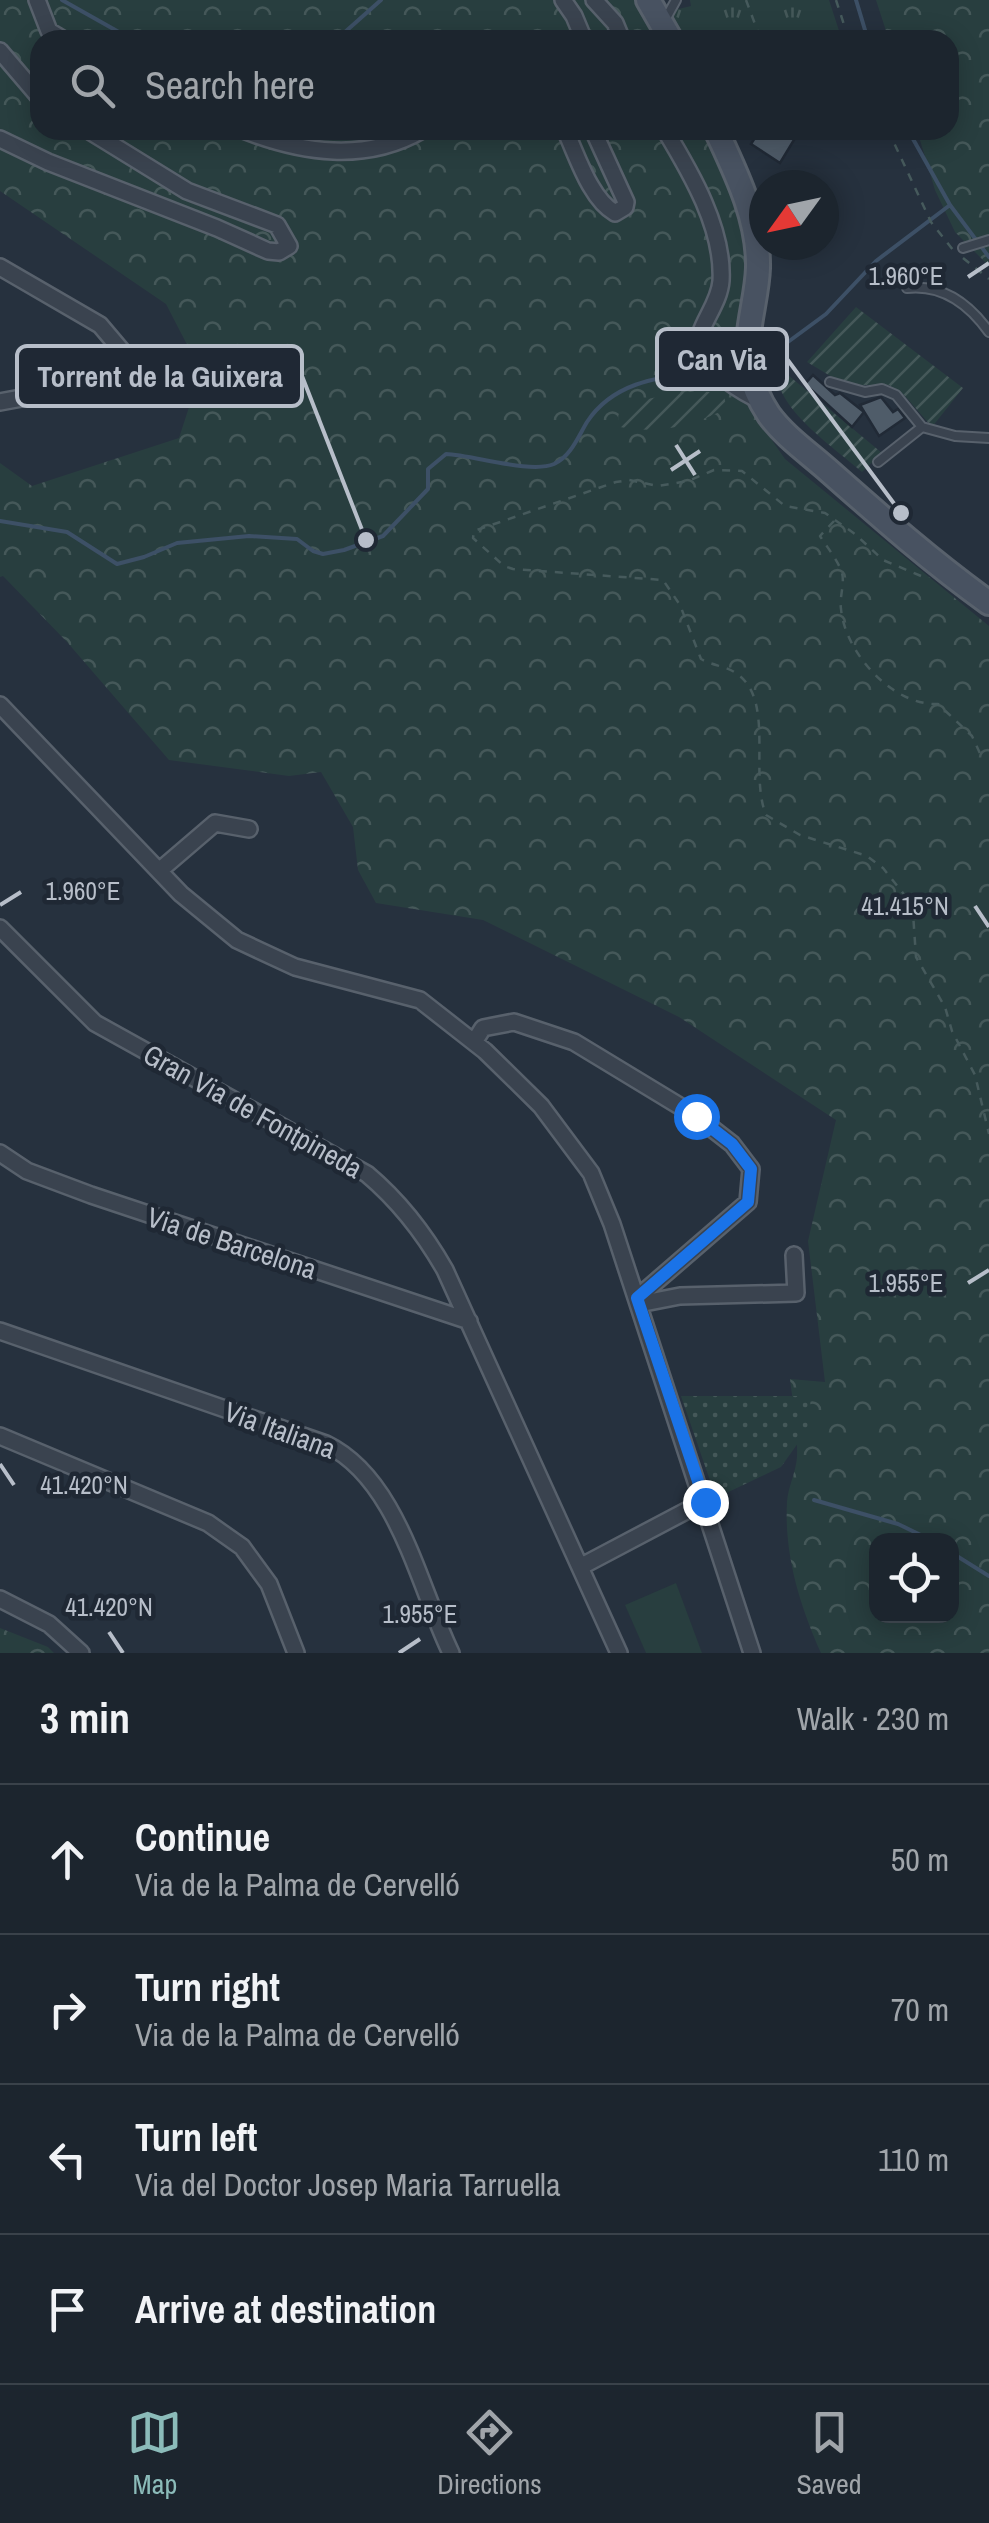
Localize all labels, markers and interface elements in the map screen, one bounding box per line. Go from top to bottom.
search box [30,30,959,140]
icon: search [65,58,120,113]
text: Search here [145,60,315,111]
north arrow [749,170,839,260]
text: 1.960°E [869,259,943,293]
callout: Can Via [657,329,787,389]
text: Can Via [677,339,767,379]
callout: Torrent de la Guixera [17,346,302,406]
text: Torrent de la Guixera [37,356,283,396]
text: 1.960°E [46,874,120,908]
text: 41.415°N [861,889,949,923]
street label: Gran Via de Fontpineda [137,1035,369,1187]
route start [674,1094,720,1140]
street label: Via de Barcelona [143,1198,322,1288]
text: 1.955°E [869,1266,943,1300]
street label: Via Italiana [219,1392,341,1468]
text: 41.420°N [40,1468,128,1502]
route end [683,1480,729,1526]
map controls [869,1533,959,1623]
button: locate [869,1533,959,1623]
text: 41.420°N [65,1590,153,1624]
text: 1.955°E [383,1597,457,1631]
text: 3 min [40,1690,130,1746]
text: Walk · 230 m [797,1697,949,1740]
text: Continue [135,1812,270,1863]
icon: ahead [40,1832,95,1887]
text: 50 m [891,1838,949,1881]
text: Via de la Palma de Cervelló [135,1863,460,1906]
text: Turn right [135,1962,280,2013]
icon: right [40,1982,95,2037]
text: 70 m [891,1988,949,2031]
text: Via de la Palma de Cervelló [135,2013,460,2056]
text: Turn left [135,2112,257,2163]
icon: left [40,2132,95,2187]
text: 110 m [878,2138,949,2181]
text: Via del Doctor Josep Maria Tarruella [135,2163,560,2206]
icon: arrive [40,2282,95,2337]
text: Arrive at destination [135,2284,436,2335]
tab: Map [127,2405,182,2503]
tab: Directions [437,2405,542,2503]
tab: Saved [797,2405,862,2503]

